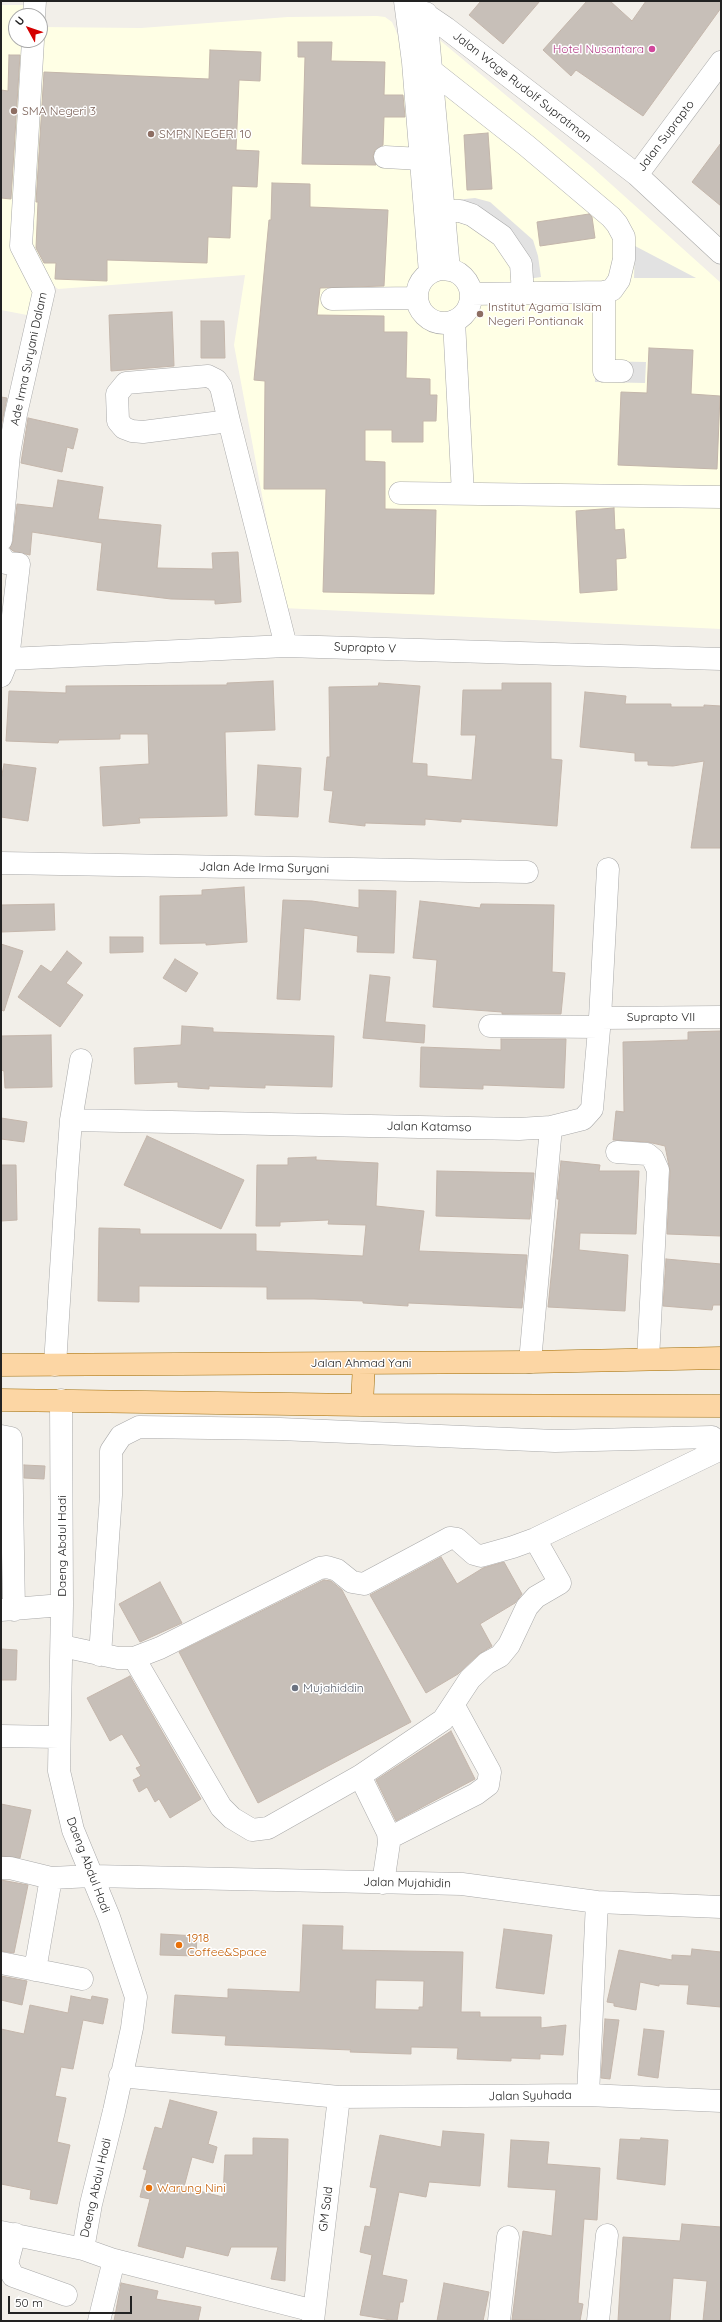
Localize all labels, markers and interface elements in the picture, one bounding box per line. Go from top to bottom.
north arrow [8,8,48,48]
text: U [12,13,27,28]
street label: Jalan Wage Rudolf Supratman [450,28,594,146]
place label: Hotel Nusantara [553,42,644,56]
marker: Hotel Nusantara [647,44,657,54]
street label: Jalan Suprapto [635,98,697,174]
place label: SMA Negeri 3 [22,104,96,118]
marker: SMA Negeri 3 [9,106,19,116]
place label: SMPN NEGERI 10 [159,127,251,141]
marker: SMPN NEGERI 10 [146,129,156,139]
street label: Ade Irma Suryani Dalam [8,291,50,427]
place label: Institut Agama Islam Negeri Pontianak [488,300,602,328]
marker: Institut Agama Islam Negeri Pontianak [475,309,485,319]
street label: Suprapto V [334,640,396,656]
street label: Jalan Ade Irma Suryani [199,860,329,876]
street label: Suprapto VII [627,1010,695,1024]
street label: Jalan Katamso [386,1119,472,1135]
street label: Jalan Ahmad Yani [311,1356,411,1370]
street label: Daeng Abdul Hadi [55,1495,69,1597]
place label: Mujahiddin [303,1681,364,1695]
marker: Mujahiddin [290,1683,300,1693]
street label: Daeng Abdul Hadi [63,1815,113,1915]
street label: Jalan Mujahidin [363,1875,451,1891]
place label: 1918 Coffee&Space [187,1931,267,1959]
marker: 1918 Coffee&Space [174,1940,184,1950]
street label: Jalan Syuhada [488,2088,572,2104]
street label: Daeng Abdul Hadi [78,2137,114,2239]
place label: Warung Nini [157,2181,226,2195]
marker: Warung Nini [144,2183,154,2193]
street label: GM Said [316,2186,336,2232]
scale bar [10,2288,134,2314]
text: 50 m [15,2295,43,2310]

